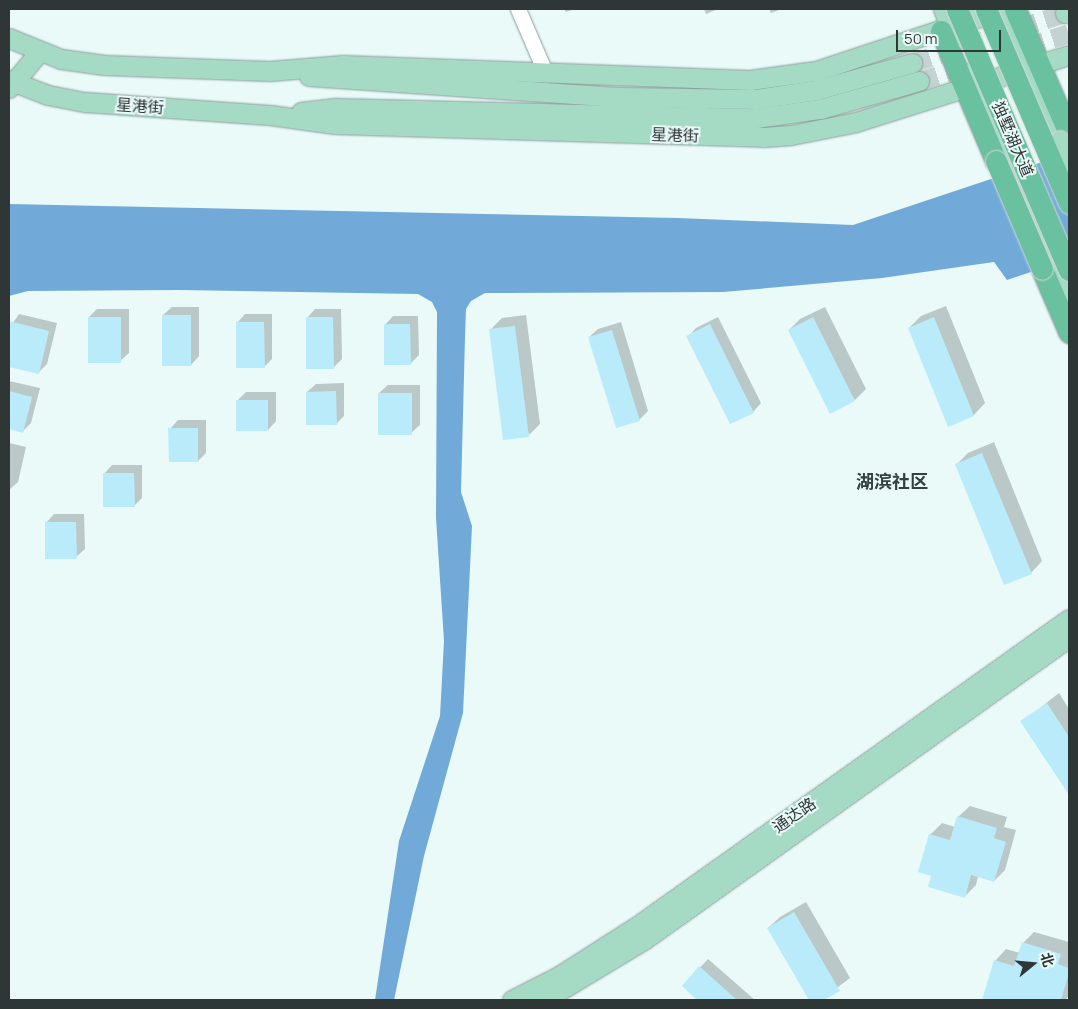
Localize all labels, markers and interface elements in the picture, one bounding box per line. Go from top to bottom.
scale bar [898,20,1003,52]
text: 50 m [904,28,938,49]
street label: 星港街 [115,95,165,117]
street label: 独墅湖大道 [989,98,1037,180]
street label: 星港街 [651,125,699,145]
district label: 湖滨社区 [856,470,928,492]
street label: 通达路 [769,793,819,837]
north arrow [1008,939,1058,989]
text: 北 [1037,950,1059,969]

